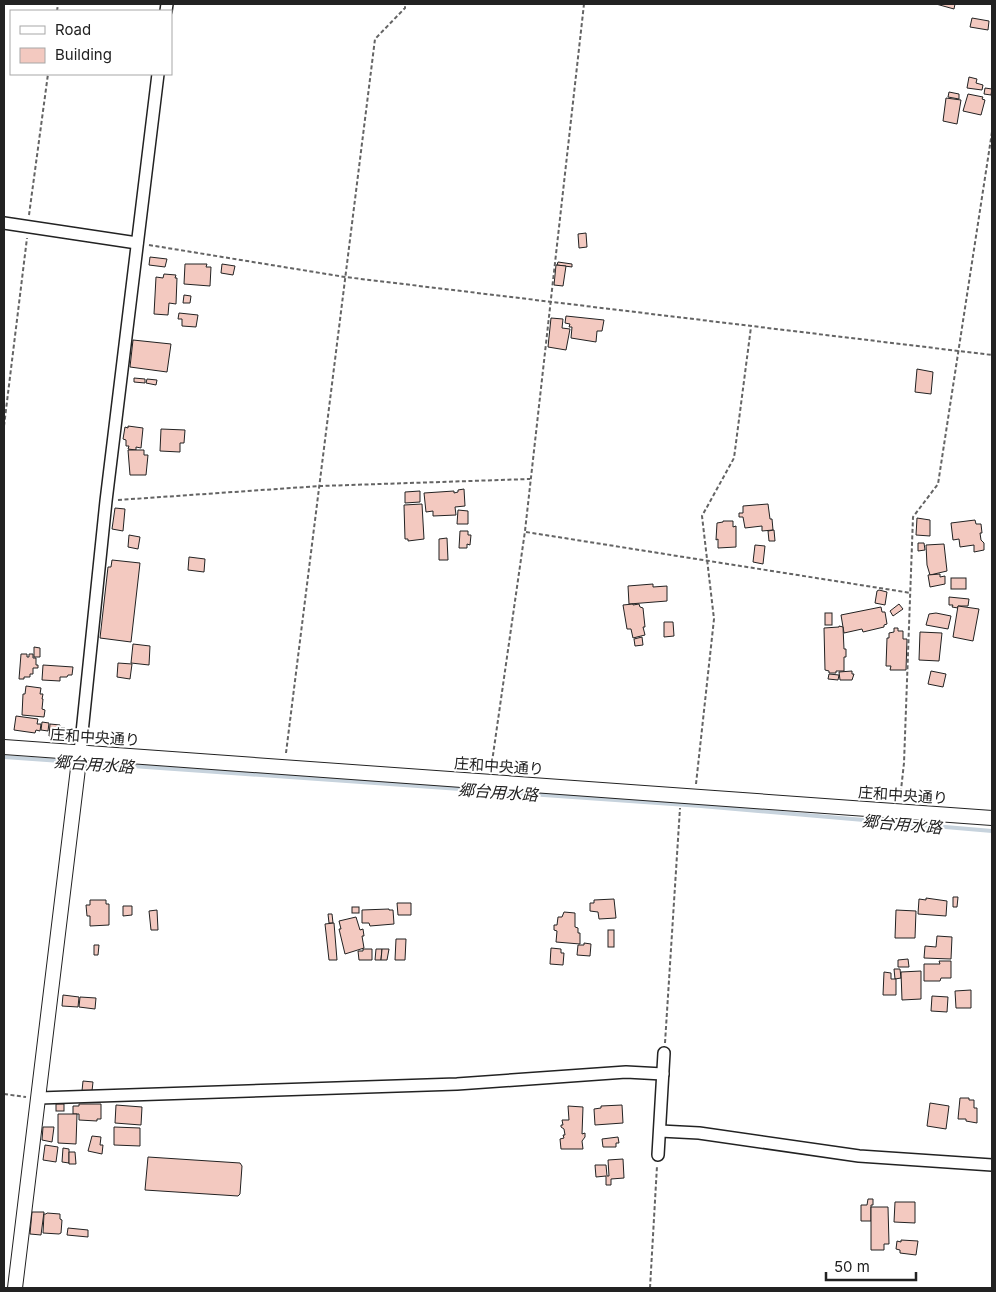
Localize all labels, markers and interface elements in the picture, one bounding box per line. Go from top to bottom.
legend [10,10,172,75]
text: Road [55,20,91,39]
text: Building [55,45,112,64]
street label: 庄和中央通り [49,724,141,750]
water label: 郷台用水路 [53,751,137,777]
street label: 庄和中央通り [453,753,545,779]
water label: 郷台用水路 [457,779,541,805]
street label: 庄和中央通り [857,782,949,808]
water label: 郷台用水路 [861,811,945,838]
scale bar [826,1250,916,1282]
text: 50 m [834,1257,870,1276]

